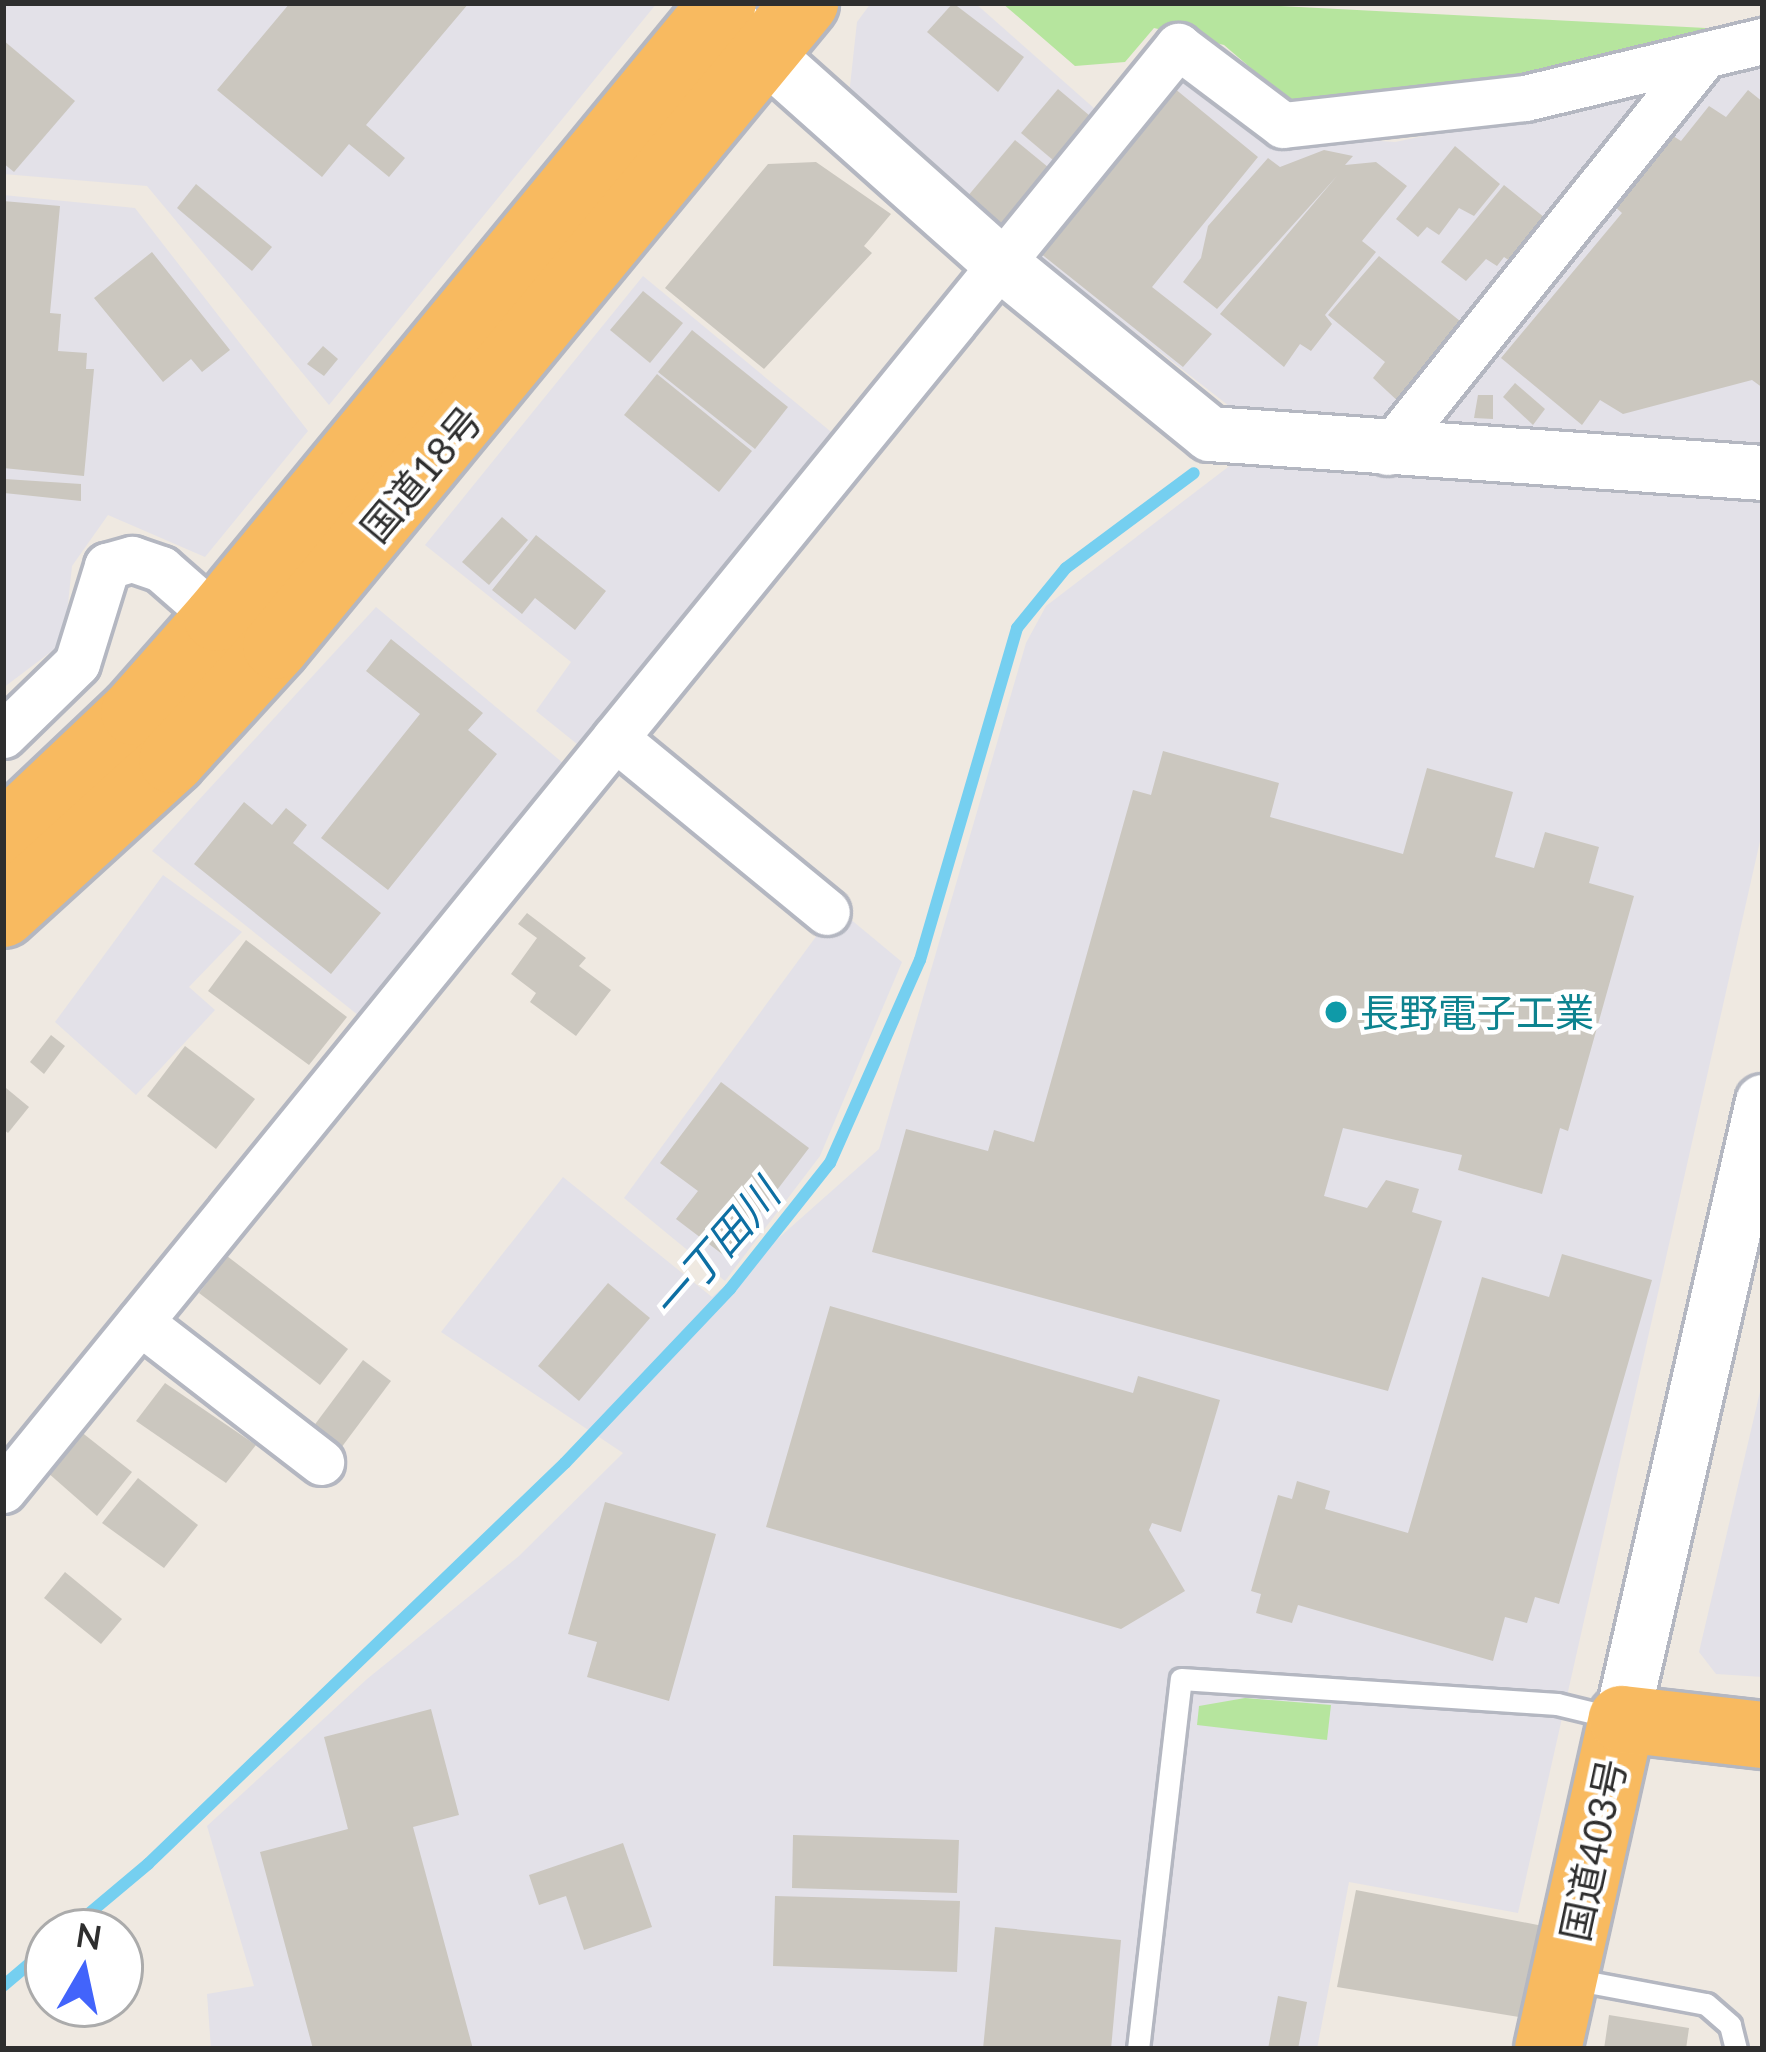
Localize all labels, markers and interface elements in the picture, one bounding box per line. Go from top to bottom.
street label: 国道18号 [351,397,491,551]
place label: 長野電子工業 [1360,989,1594,1035]
marker: 長野電子工業 [1323,999,1349,1025]
water label: 一丁田川 [641,1169,789,1329]
street label: 国道403号 [1551,1755,1635,1945]
north arrow [24,1908,144,2028]
text: N [73,1914,105,1957]

